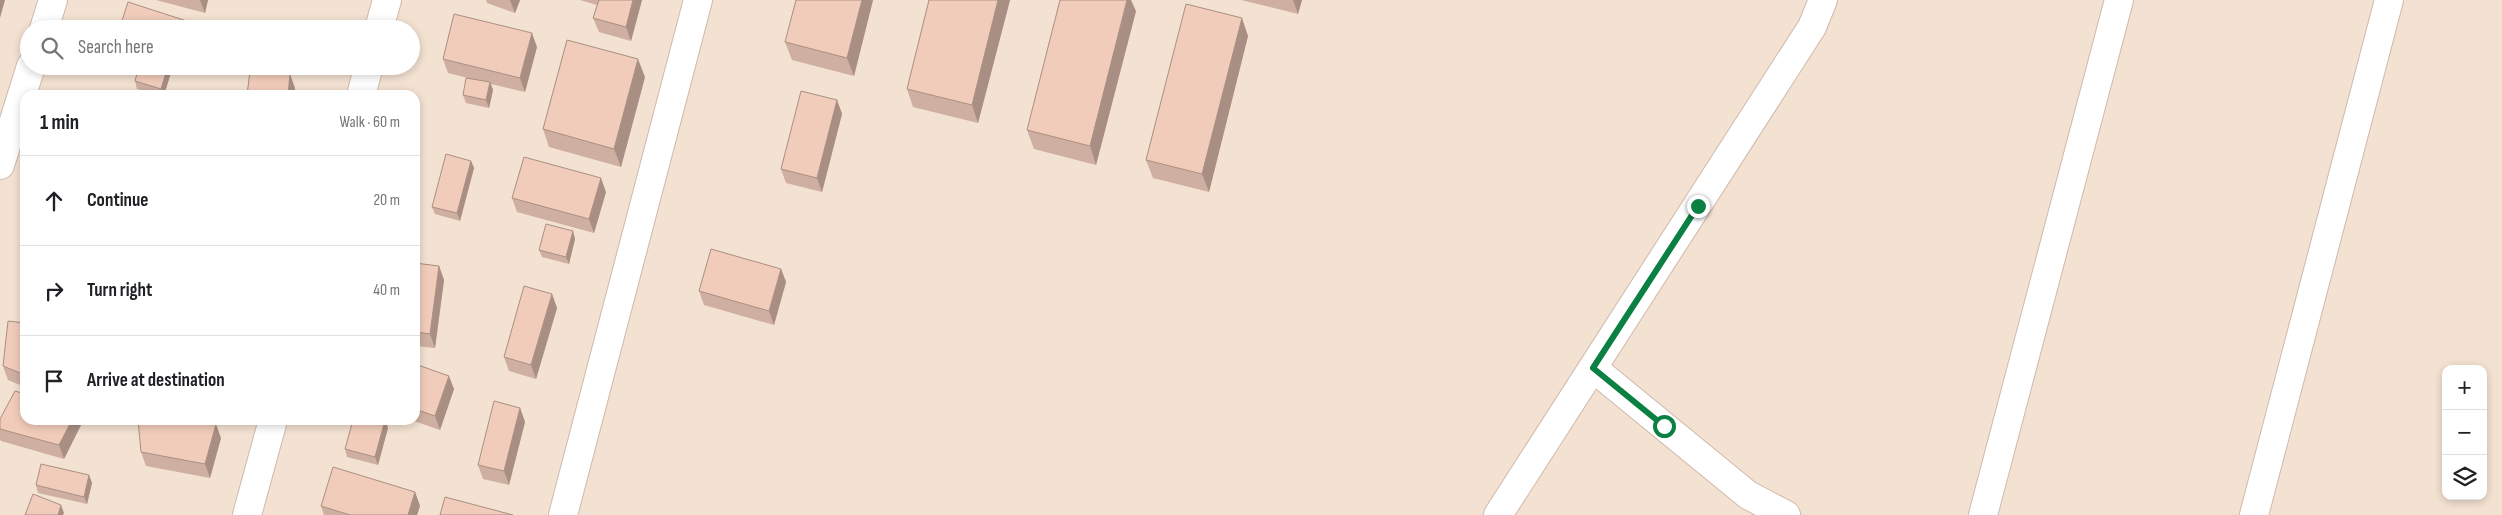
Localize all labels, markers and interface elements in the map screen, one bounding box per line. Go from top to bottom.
search box [20,20,420,75]
icon: search [38,34,66,62]
text: Search here [78,36,154,59]
text: 1 min [40,110,79,135]
text: Walk · 60 m [340,113,400,132]
icon: ahead [40,187,68,215]
text: Continue [87,189,148,212]
text: 20 m [373,191,400,210]
route end [1687,195,1710,218]
icon: right [40,277,68,305]
text: Turn right [87,279,152,302]
text: 40 m [373,281,400,300]
map controls [2442,365,2487,500]
button: + [2442,365,2487,410]
icon: arrive [40,367,68,395]
text: Arrive at destination [87,369,225,392]
button: − [2442,410,2487,455]
route start [1653,415,1676,438]
button: layers [2442,455,2487,500]

